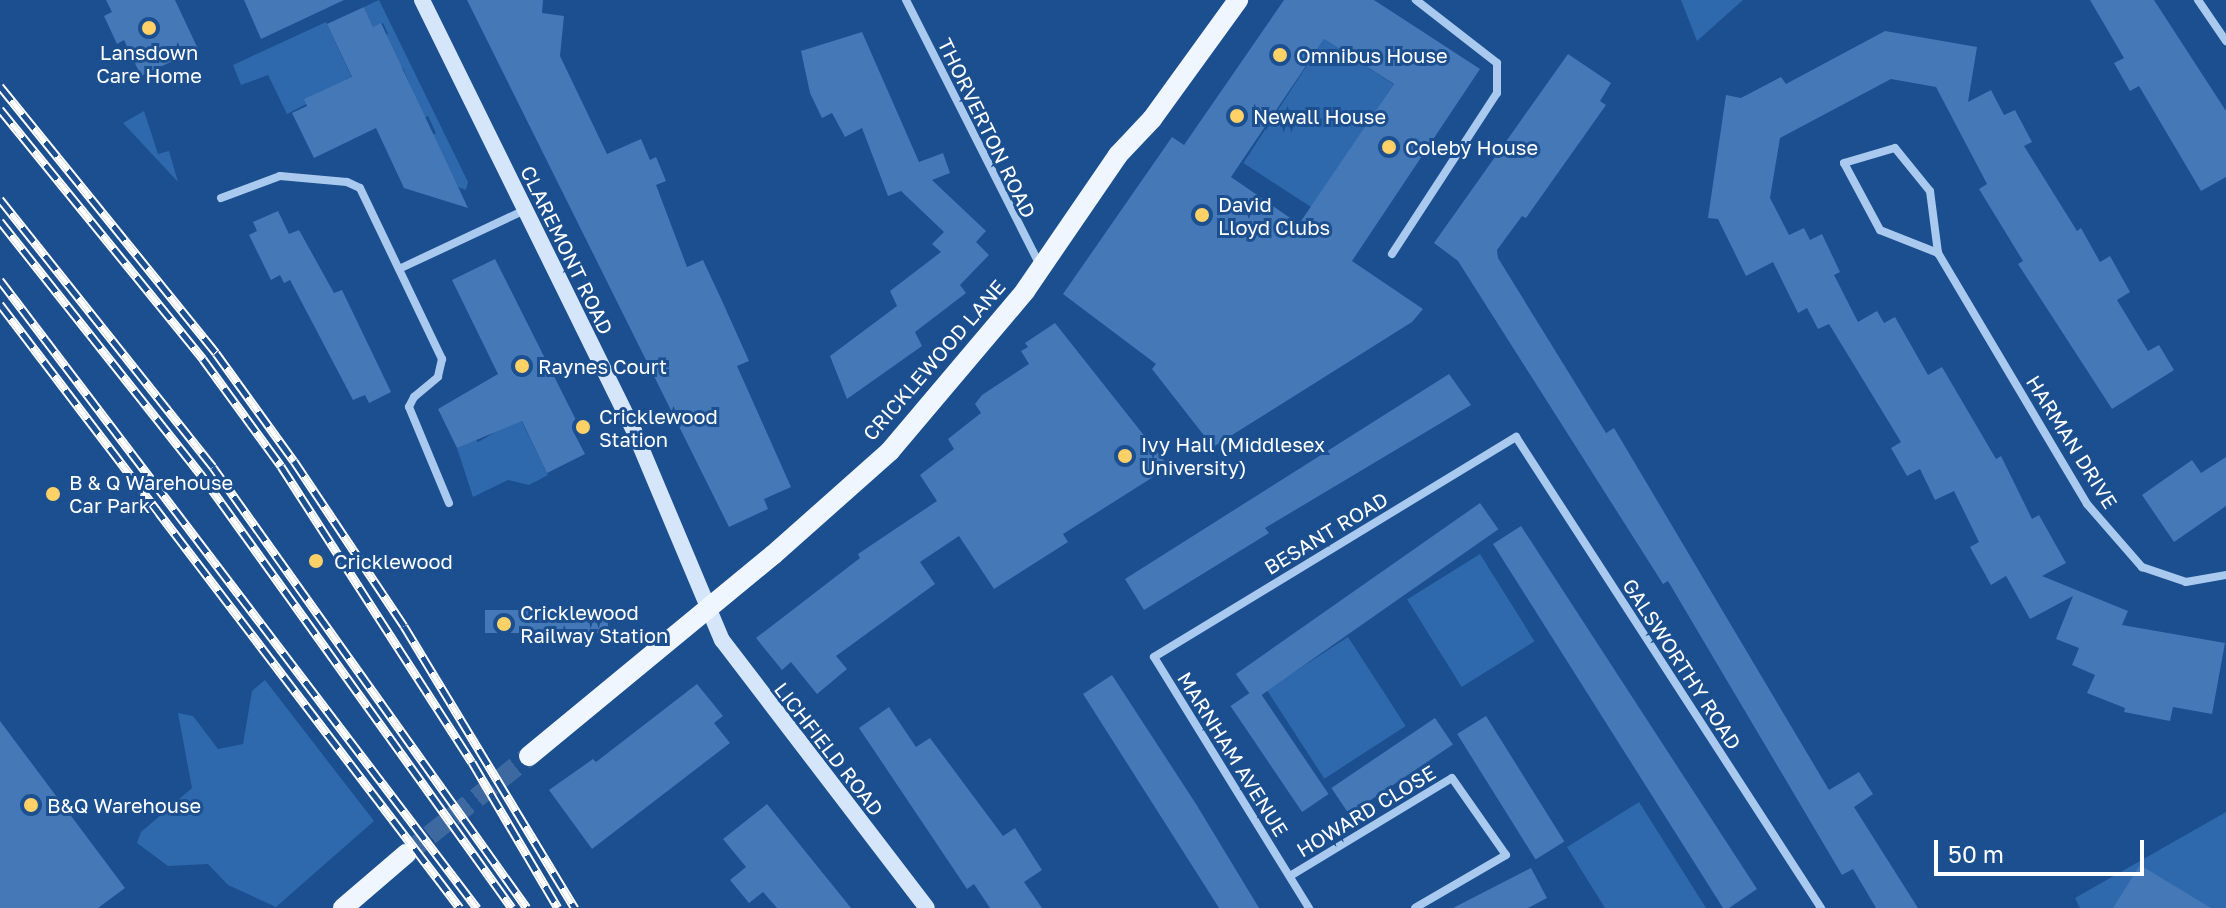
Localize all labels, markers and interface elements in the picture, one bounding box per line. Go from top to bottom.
marker: Lansdown Care Home [140,19,158,37]
street label: THORVERTON ROAD [933,34,1041,222]
place label: Lansdown Care Home [96,40,202,87]
place label: Omnibus House [1296,43,1448,67]
marker: Omnibus House [1271,46,1289,64]
place label: Newall House [1253,104,1386,128]
marker: Newall House [1228,107,1246,125]
place label: Coleby House [1405,135,1538,159]
marker: Coleby House [1380,138,1398,156]
street label: CLAREMONT ROAD [516,162,618,338]
place label: David Lloyd Clubs [1218,192,1330,239]
marker: David Lloyd Clubs [1193,206,1211,224]
street label: CRICKLEWOOD LANE [858,275,1010,445]
place label: Raynes Court [538,354,667,378]
marker: Raynes Court [513,357,531,375]
street label: HARMAN DRIVE [2021,371,2123,513]
place label: Cricklewood Station [599,404,718,451]
marker: Cricklewood Station [574,418,592,436]
place label: Ivy Hall (Middlesex University) [1141,432,1325,479]
marker: Ivy Hall (Middlesex University) [1116,447,1134,465]
place label: B & Q Warehouse Car Park [69,470,233,517]
marker: B & Q Warehouse Car Park [44,485,62,503]
street label: BESANT ROAD [1260,487,1392,579]
place label: Cricklewood [334,549,453,573]
marker: Cricklewood [305,550,327,572]
street label: GALSWORTHY ROAD [1618,574,1746,754]
place label: Cricklewood Railway Station [520,600,668,647]
marker: Cricklewood Railway Station [495,615,513,633]
street label: MARNHAM AVENUE [1173,667,1293,841]
street label: LICHFIELD ROAD [769,678,889,820]
street label: HOWARD CLOSE [1292,760,1440,862]
place label: B&Q Warehouse [47,793,201,817]
marker: B&Q Warehouse [22,796,40,814]
scale bar [1938,824,2148,874]
text: 50 m [1948,839,2004,868]

